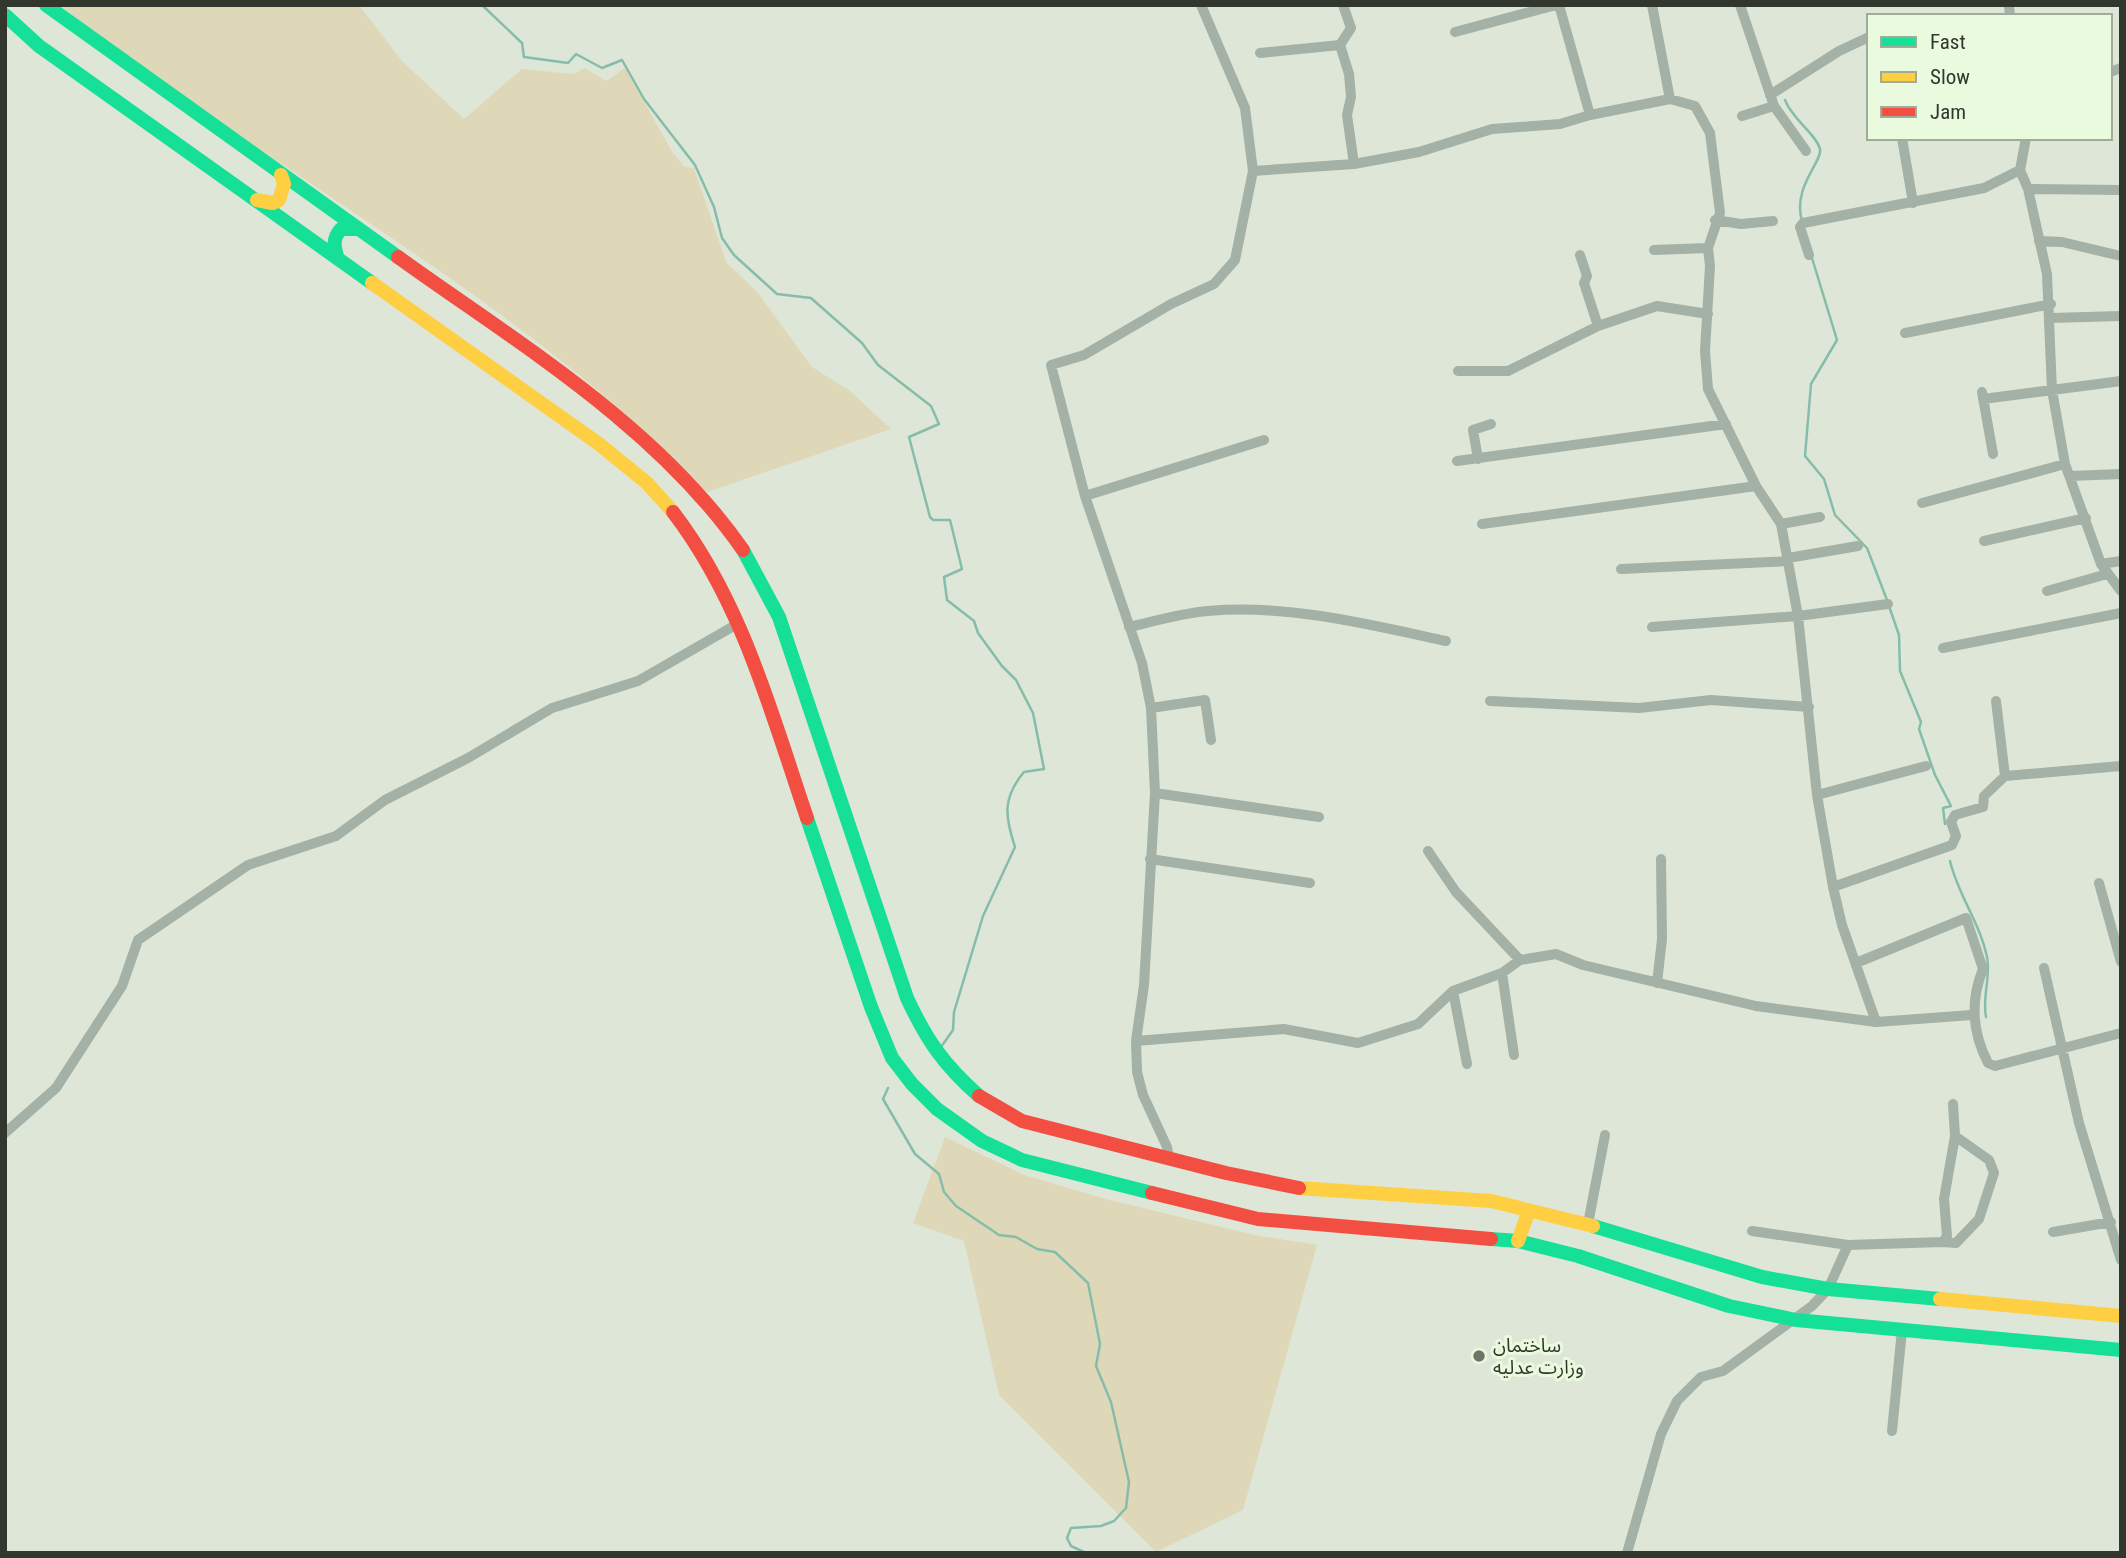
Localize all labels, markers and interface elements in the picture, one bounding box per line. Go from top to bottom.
legend [1867,14,2112,140]
text: Fast [1930,30,1966,54]
text: Slow [1930,65,1970,89]
text: Jam [1930,100,1966,124]
place label: ساختمان وزارت عدلیه [1493,1334,1584,1379]
marker: ساختمان وزارت عدلیه [1471,1348,1487,1364]

